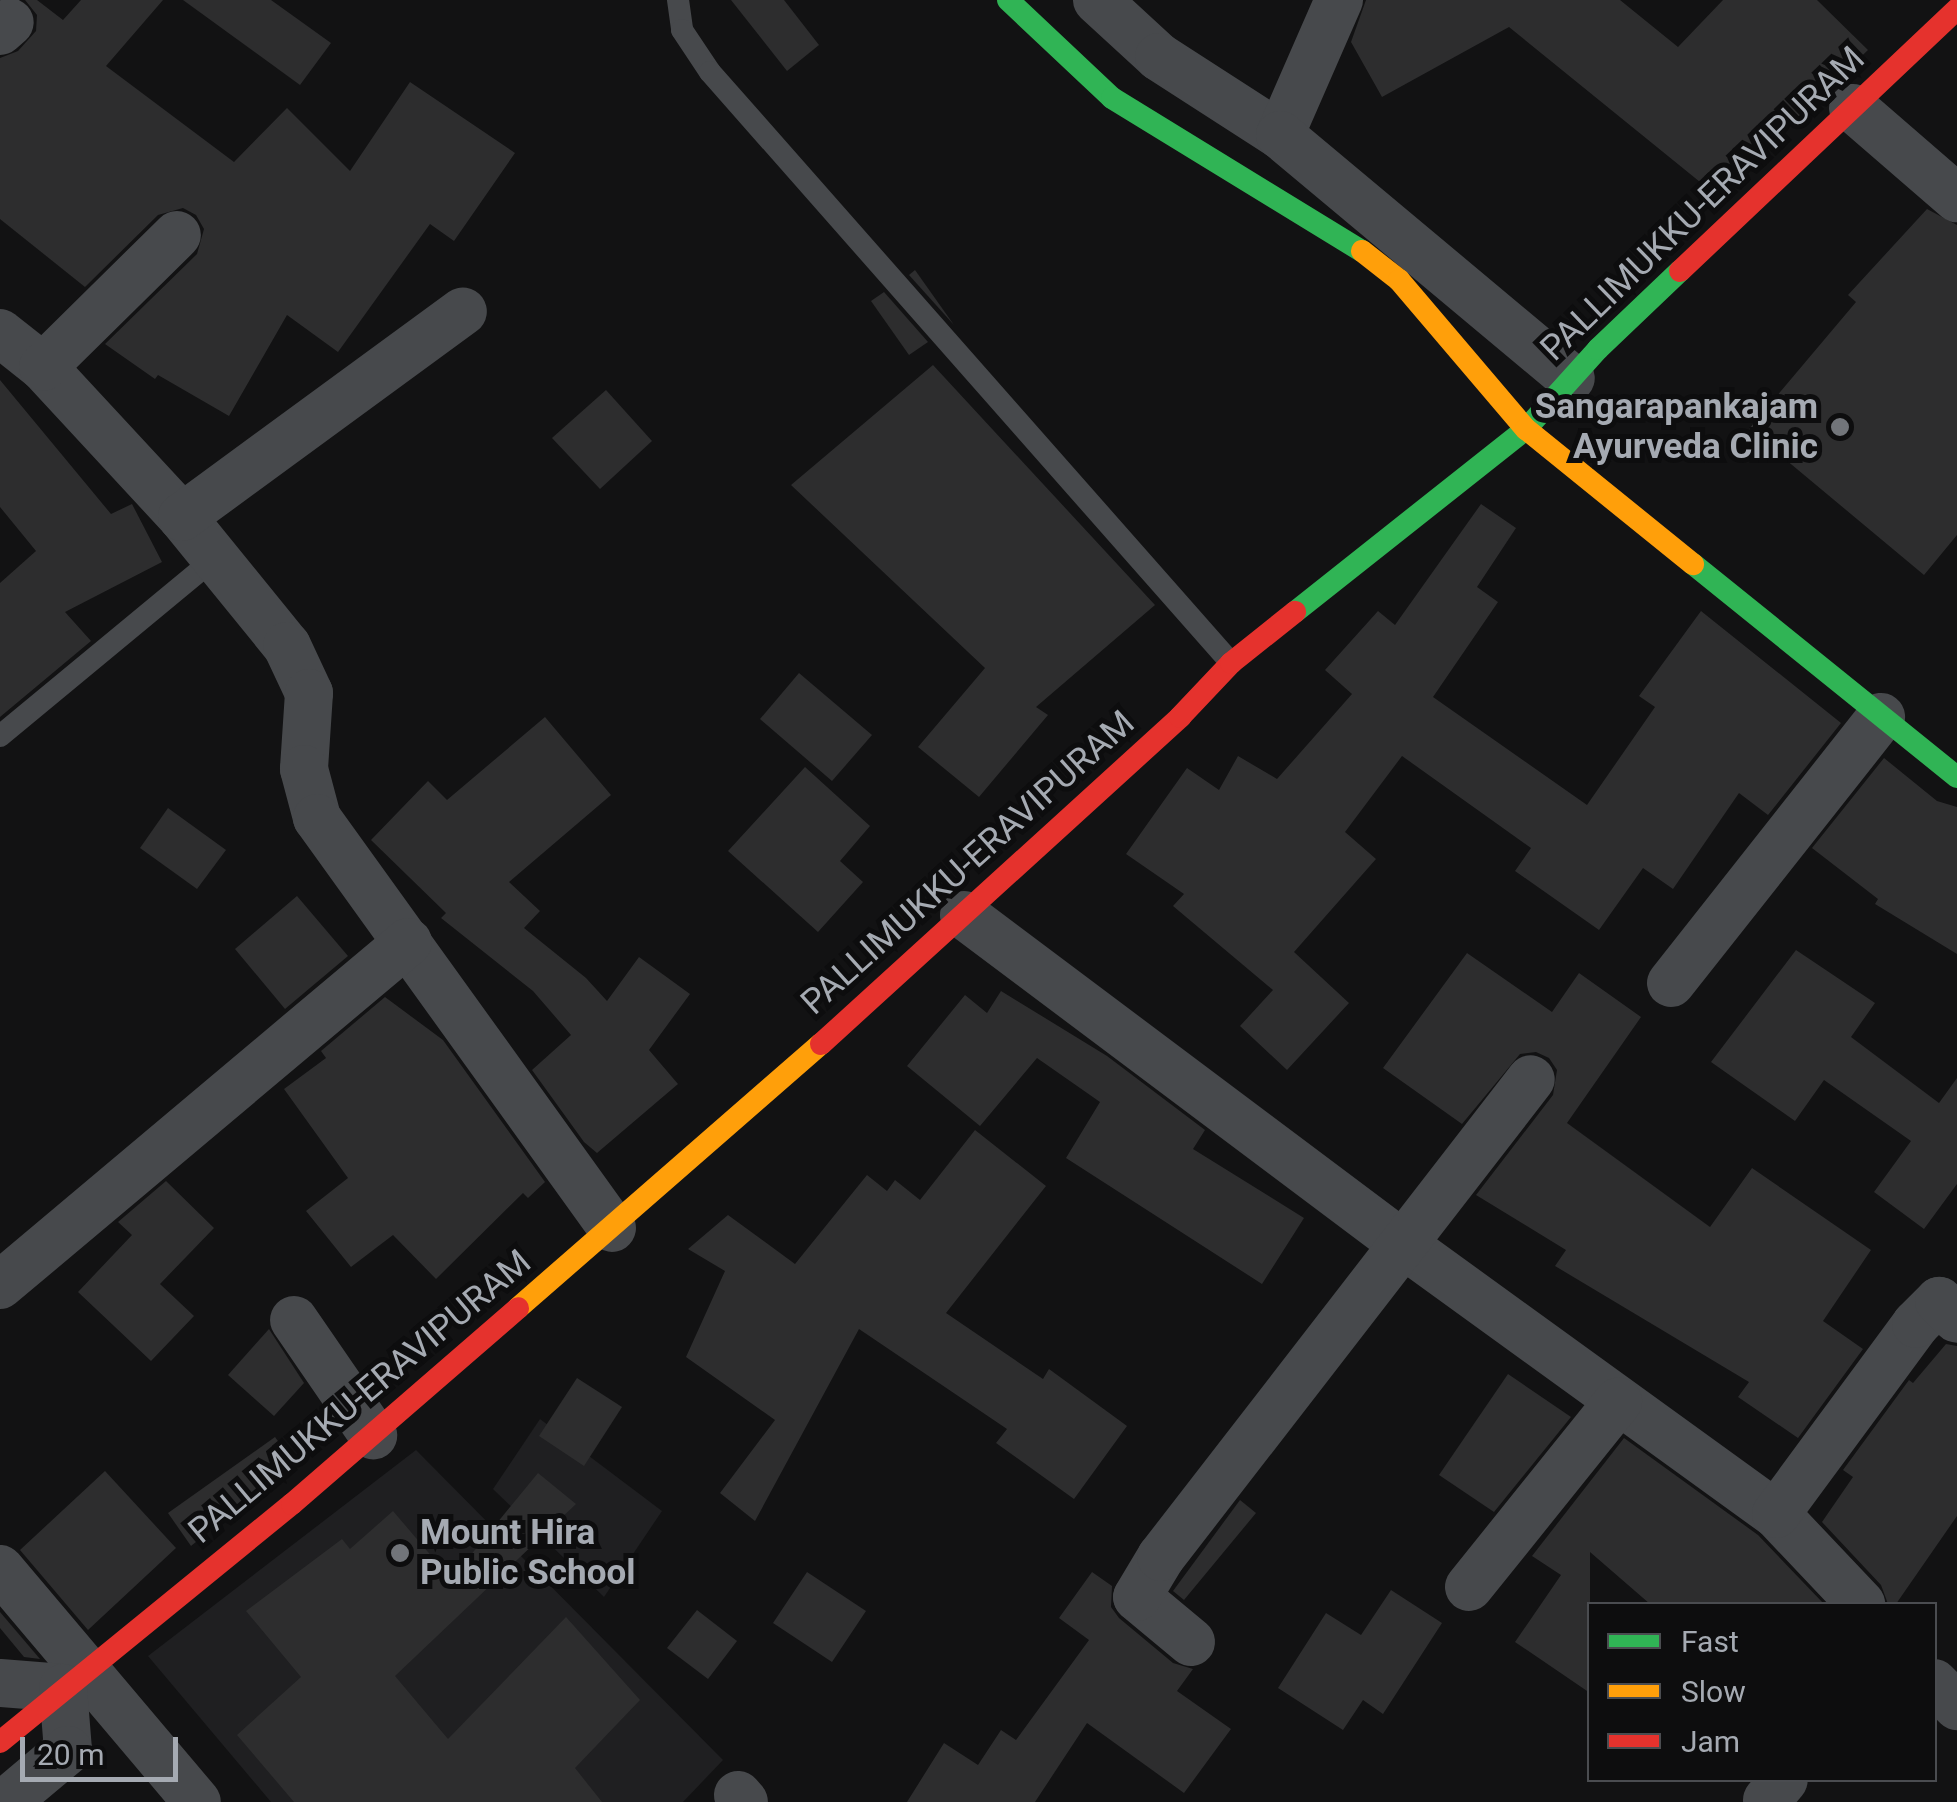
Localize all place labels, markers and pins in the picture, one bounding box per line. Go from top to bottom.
place label: Sangarapankajam Ayurveda Clinic [1535,386,1818,468]
marker: Sangarapankajam Ayurveda Clinic [1827,414,1853,440]
place label: Mount Hira Public School [420,1512,635,1594]
marker: Mount Hira Public School [389,1542,411,1564]

